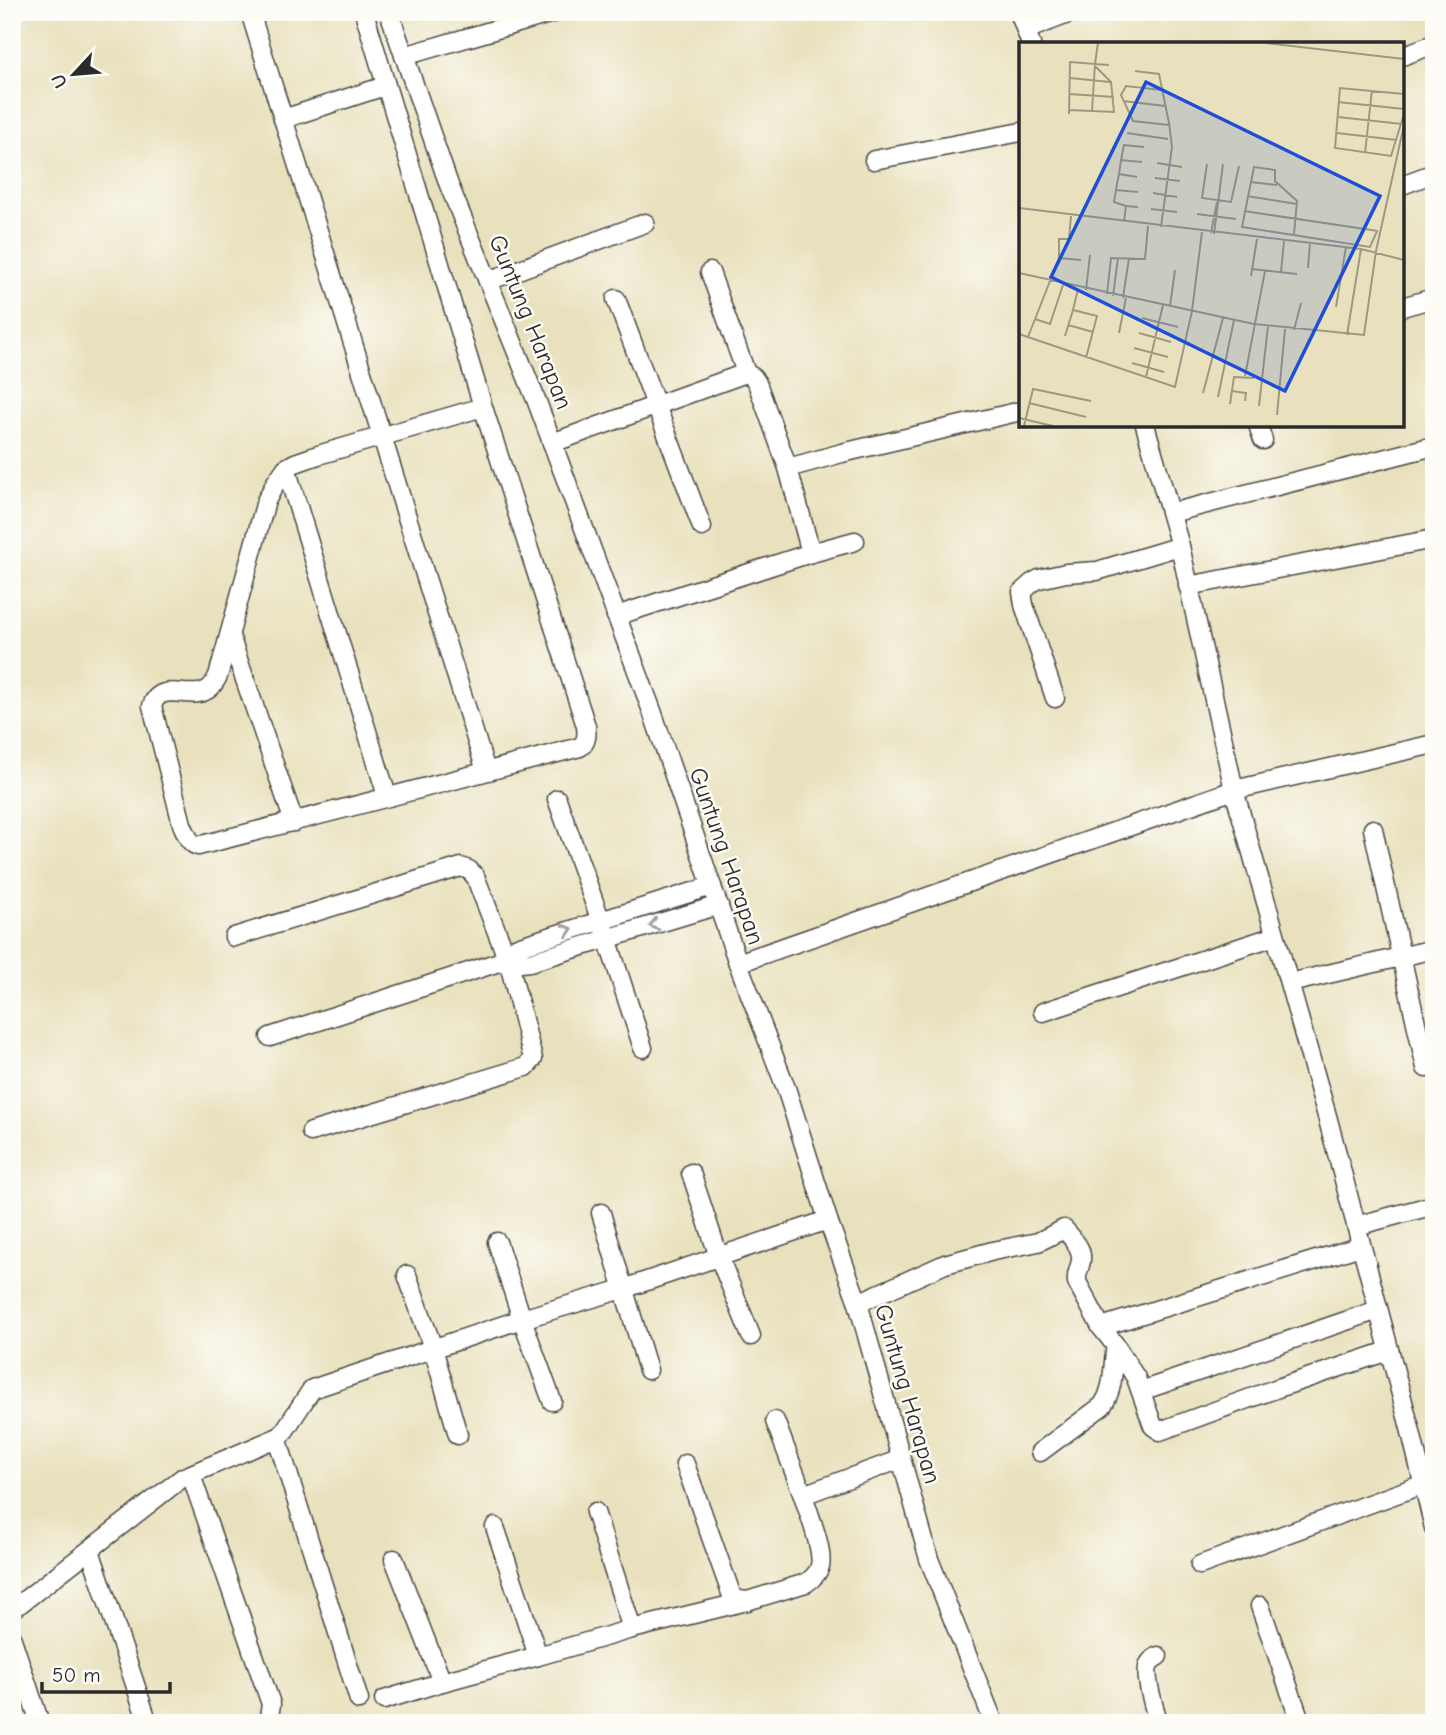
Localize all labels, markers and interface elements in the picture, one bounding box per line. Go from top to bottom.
north arrow [38,38,108,108]
inset map [1019,42,1404,427]
text: U [47,70,72,92]
street label: Guntung Harapan [483,231,579,413]
street label: Guntung Harapan [684,764,770,948]
one-way arrow [648,916,660,931]
one-way arrow [562,924,574,938]
street label: Guntung Harapan [869,1301,947,1487]
scale bar [42,1651,170,1695]
text: 50 m [52,1663,101,1687]

